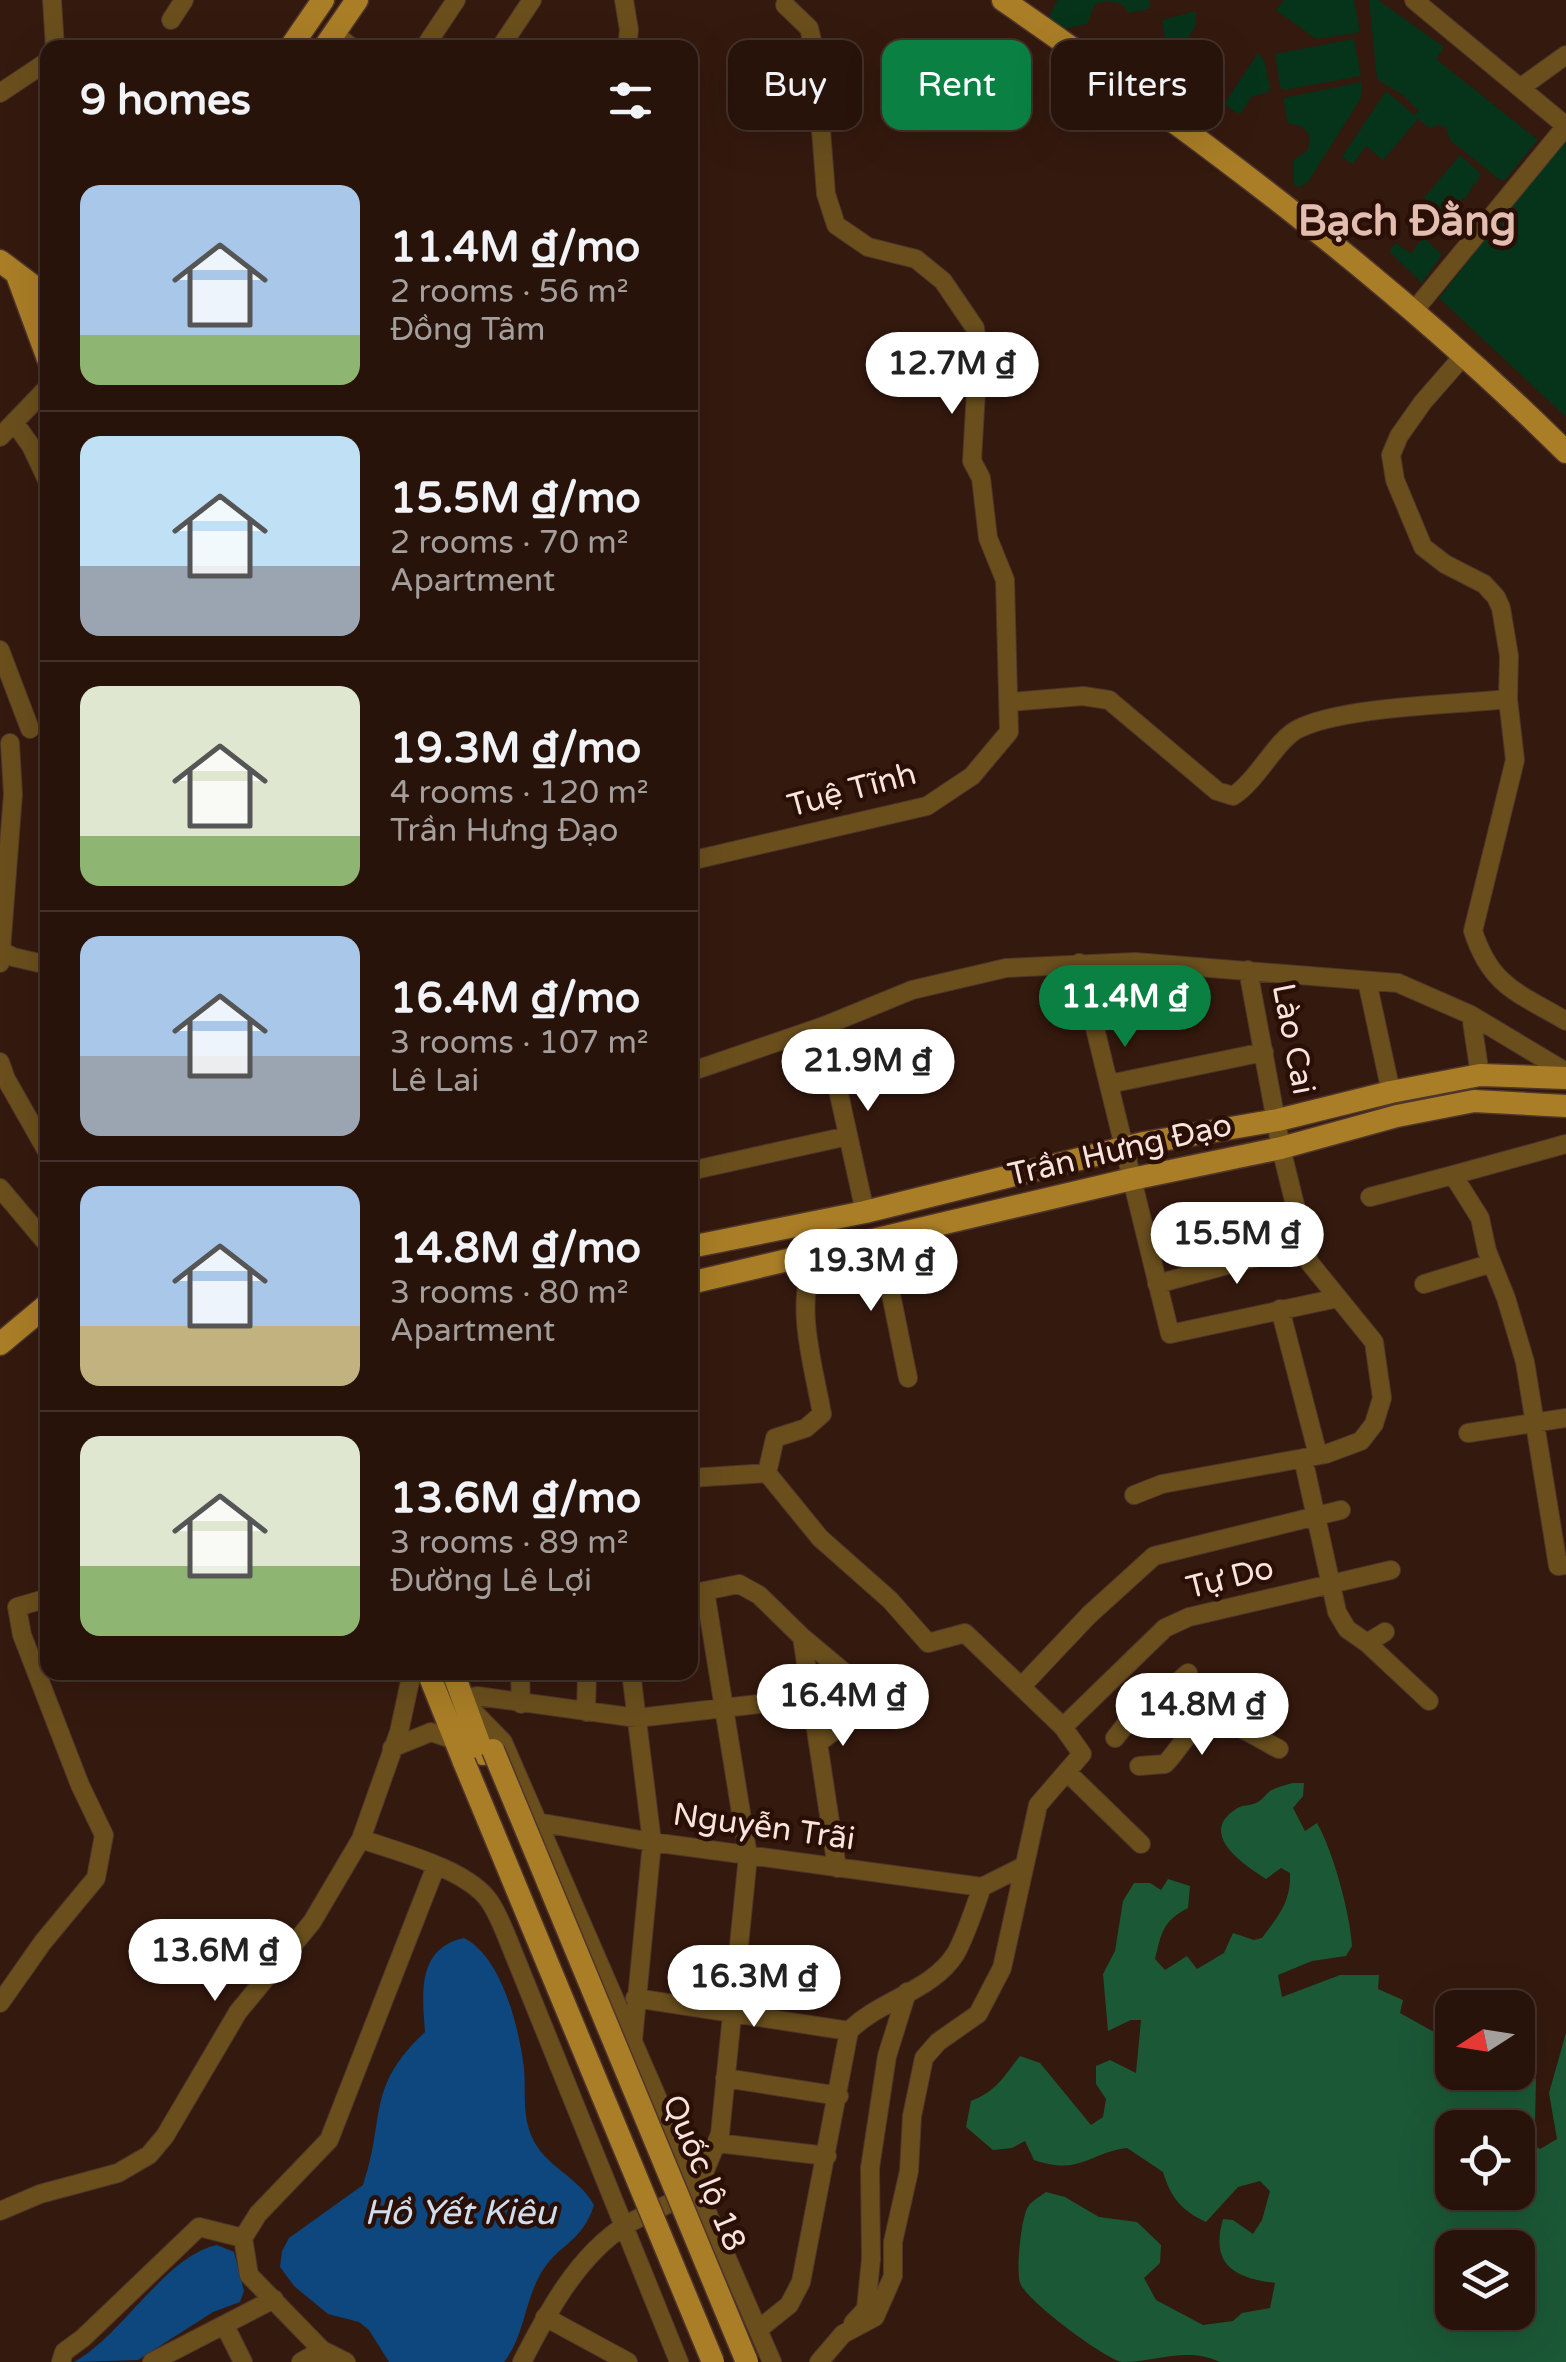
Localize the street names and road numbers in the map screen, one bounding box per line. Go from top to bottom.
street label: Tuệ Tĩnh [784,755,920,825]
street label: Lào Cai [1264,980,1322,1098]
street label: Trần Hưng Đạo [1004,1106,1236,1194]
street label: Tự Do [1182,1549,1278,1607]
street label: Nguyễn Trãi [670,1795,858,1859]
street label: Quốc lộ 18 [654,2089,754,2257]

